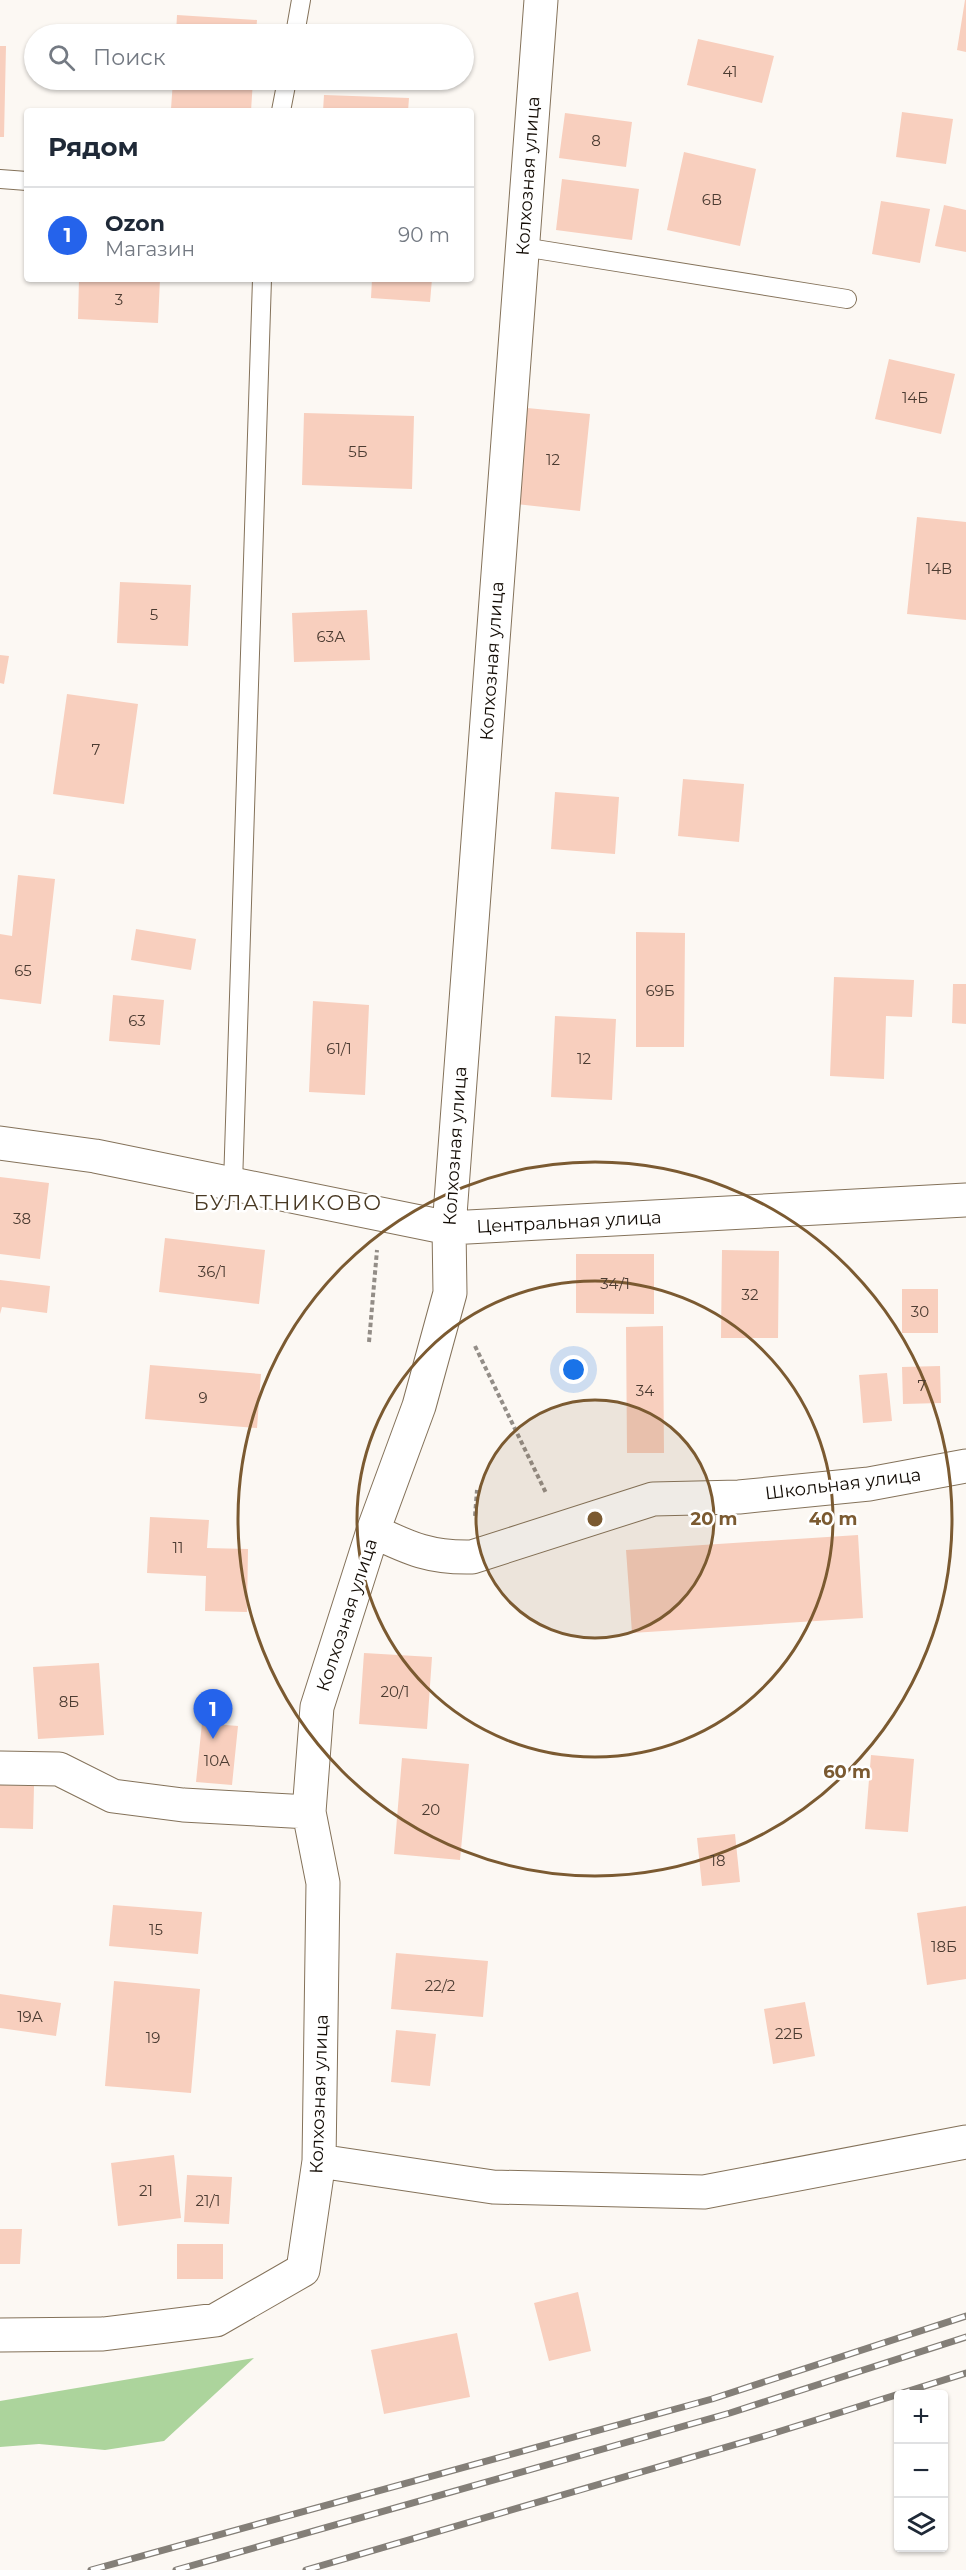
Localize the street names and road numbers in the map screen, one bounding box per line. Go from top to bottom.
street label: Колхозная улица [511,96,545,256]
street label: Колхозная улица [475,581,509,741]
street label: Колхозная улица [438,1066,472,1226]
street label: Центральная улица [476,1206,662,1238]
street label: Школьная улица [764,1464,922,1504]
street label: Колхозная улица [312,1536,382,1694]
street label: Колхозная улица [305,2014,333,2174]

